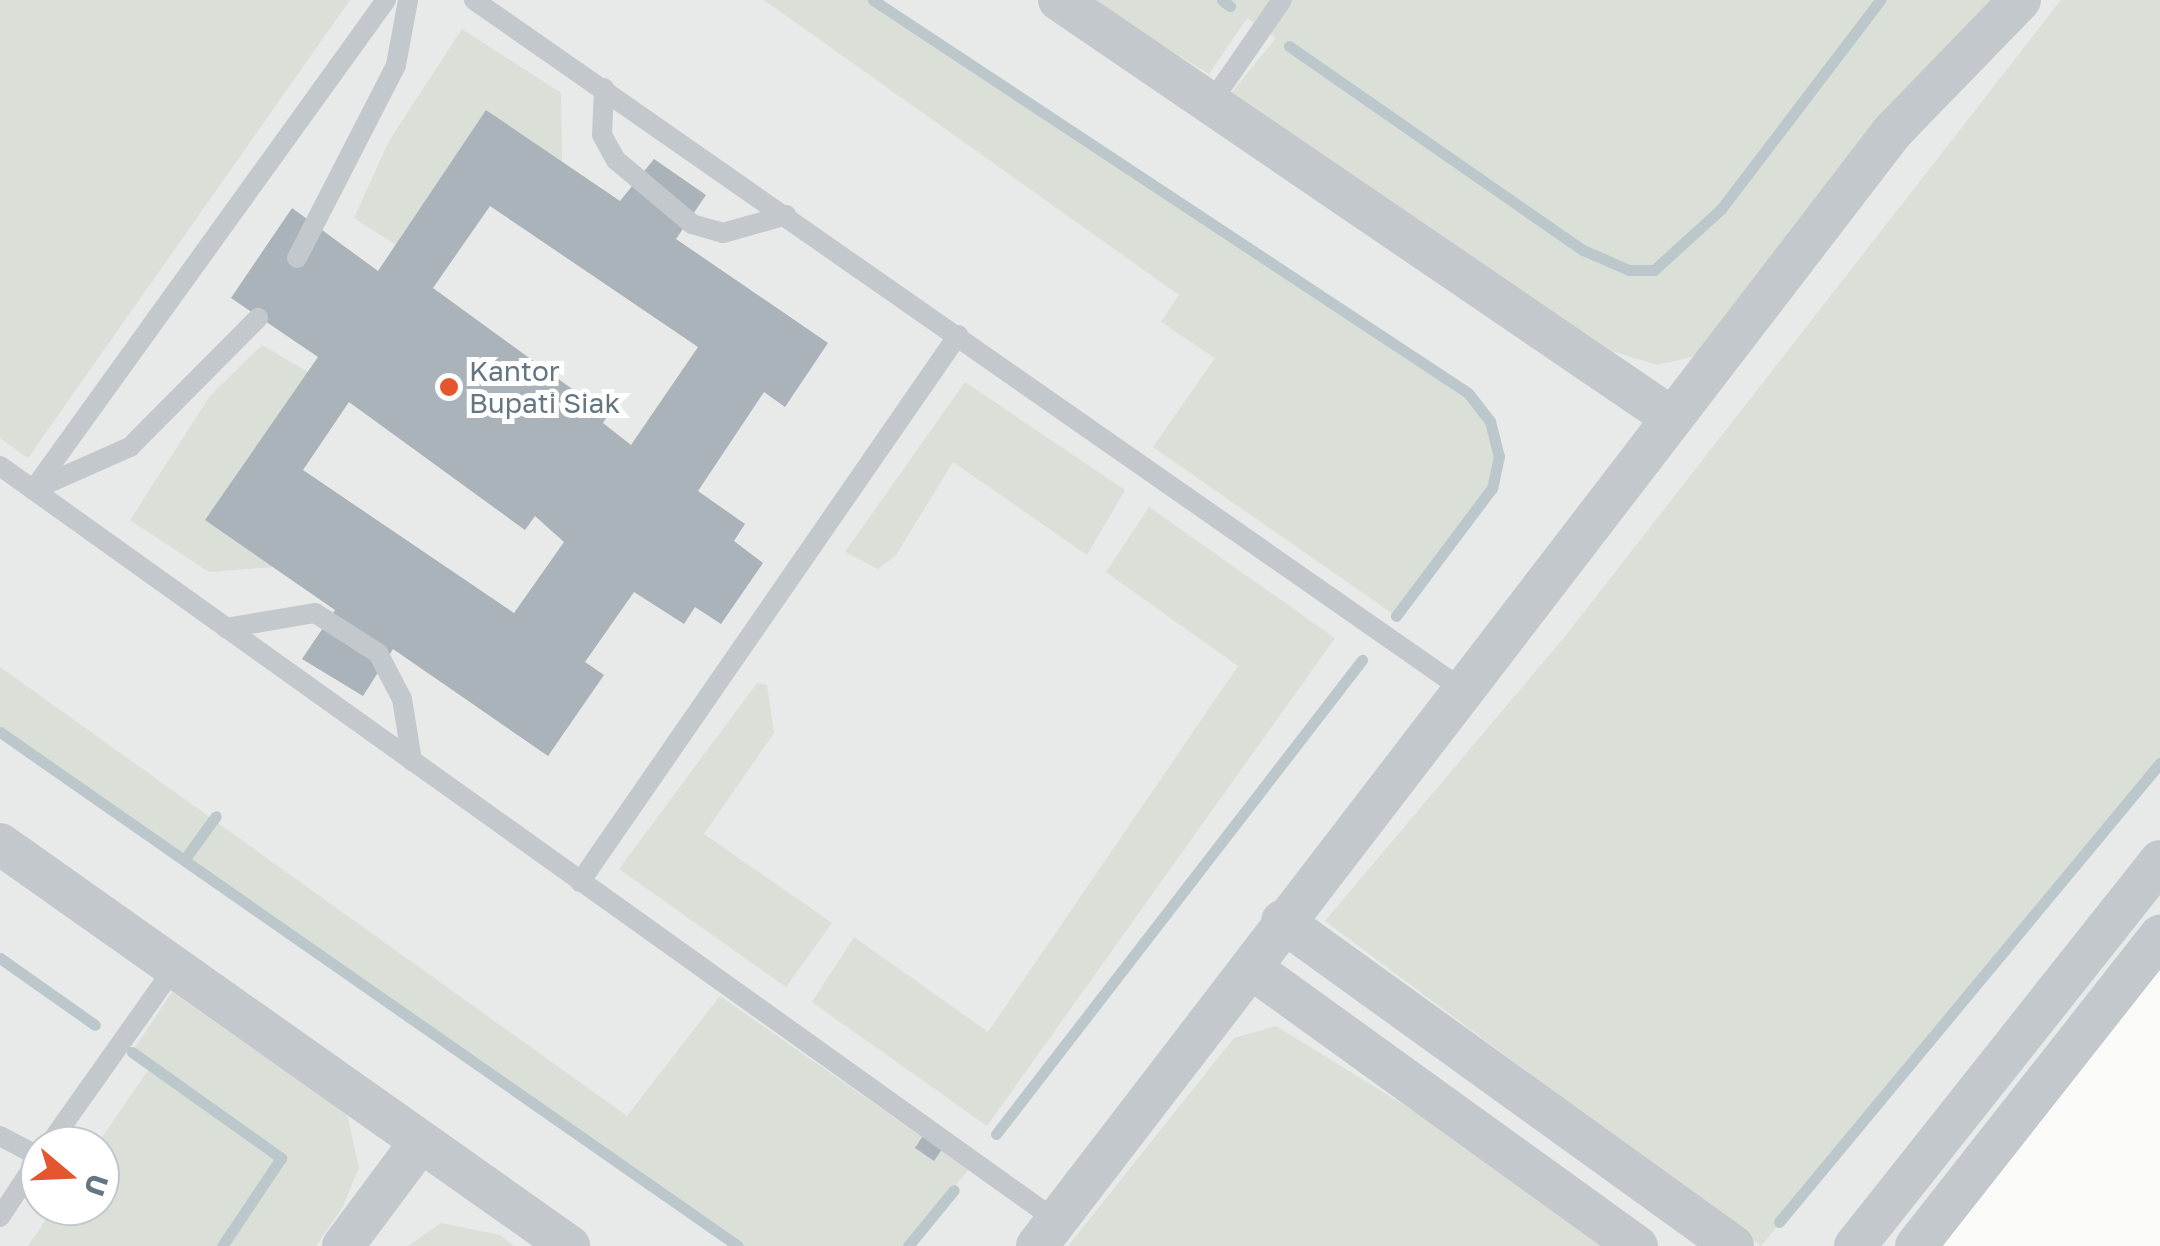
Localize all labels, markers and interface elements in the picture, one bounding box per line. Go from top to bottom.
place label: Kantor Bupati Siak [469,354,620,420]
marker: Kantor Bupati Siak [438,376,460,398]
north arrow [20,1126,120,1226]
text: U [78,1170,116,1200]

